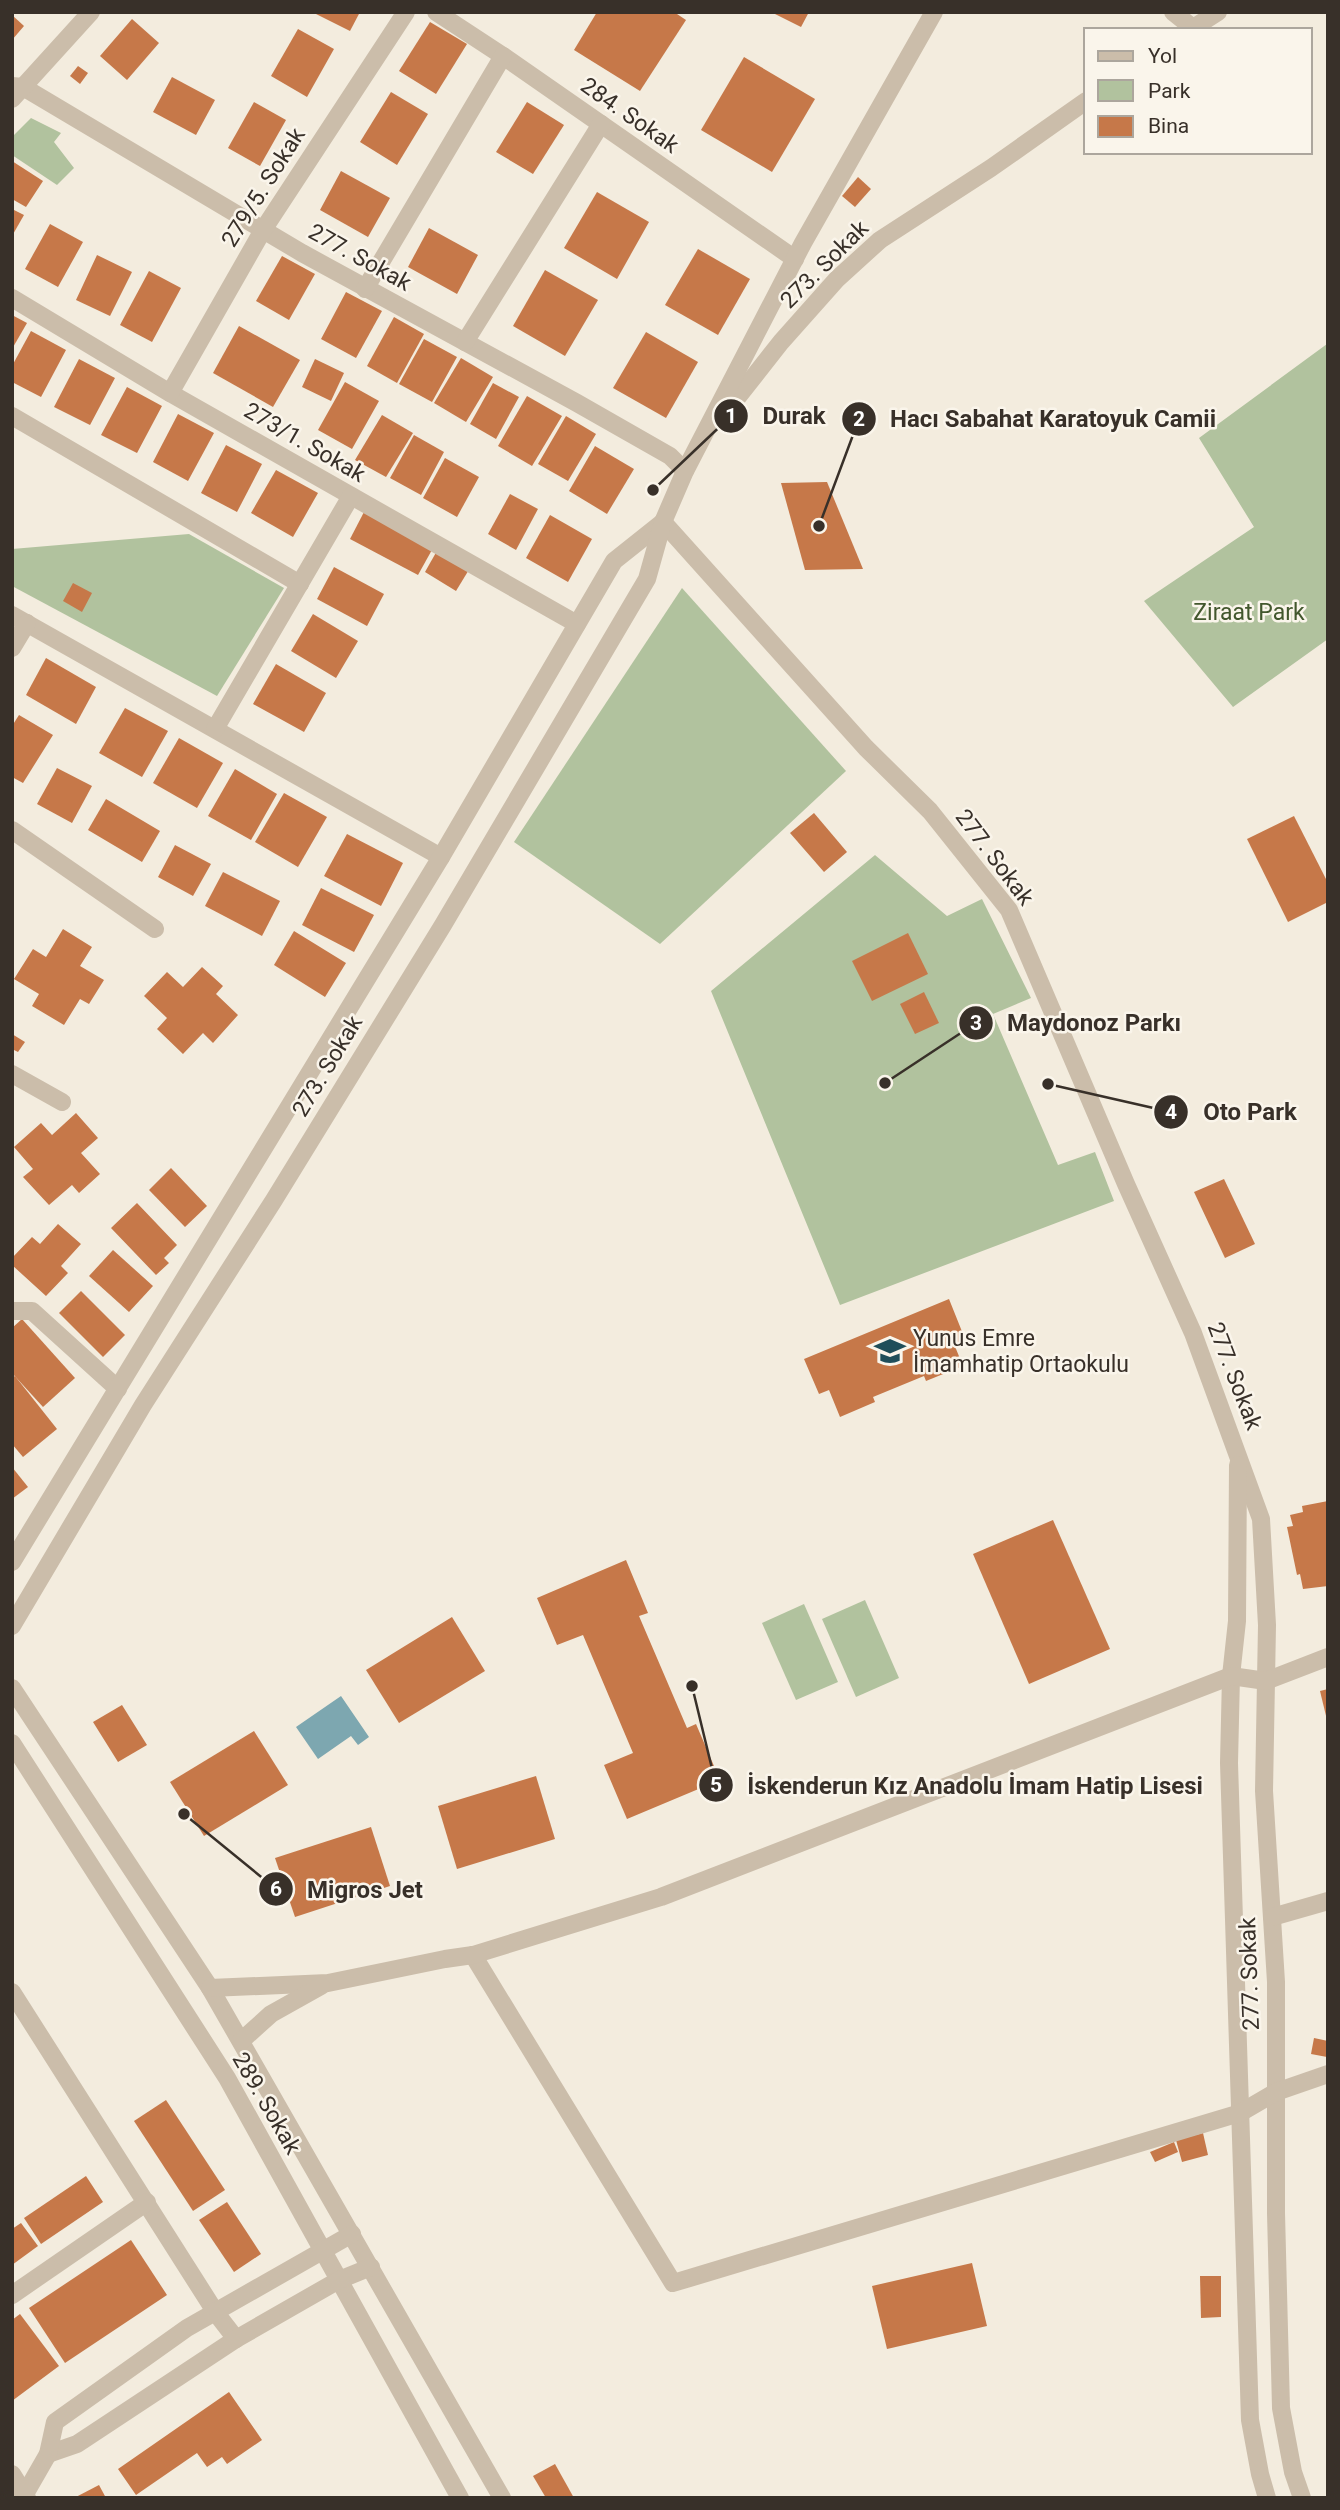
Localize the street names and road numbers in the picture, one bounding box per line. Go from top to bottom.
street label: 284. Sokak [576,72,684,159]
street label: 279/5. Sokak [216,122,311,252]
street label: 273. Sokak [775,215,874,314]
street label: 277. Sokak [304,218,416,297]
street label: 273/1. Sokak [239,397,370,488]
street label: 277. Sokak [950,804,1040,911]
street label: 273. Sokak [287,1011,368,1122]
street label: 277. Sokak [1202,1319,1268,1434]
street label: 277. Sokak [1234,1917,1265,2031]
street label: 289. Sokak [227,2048,307,2159]

